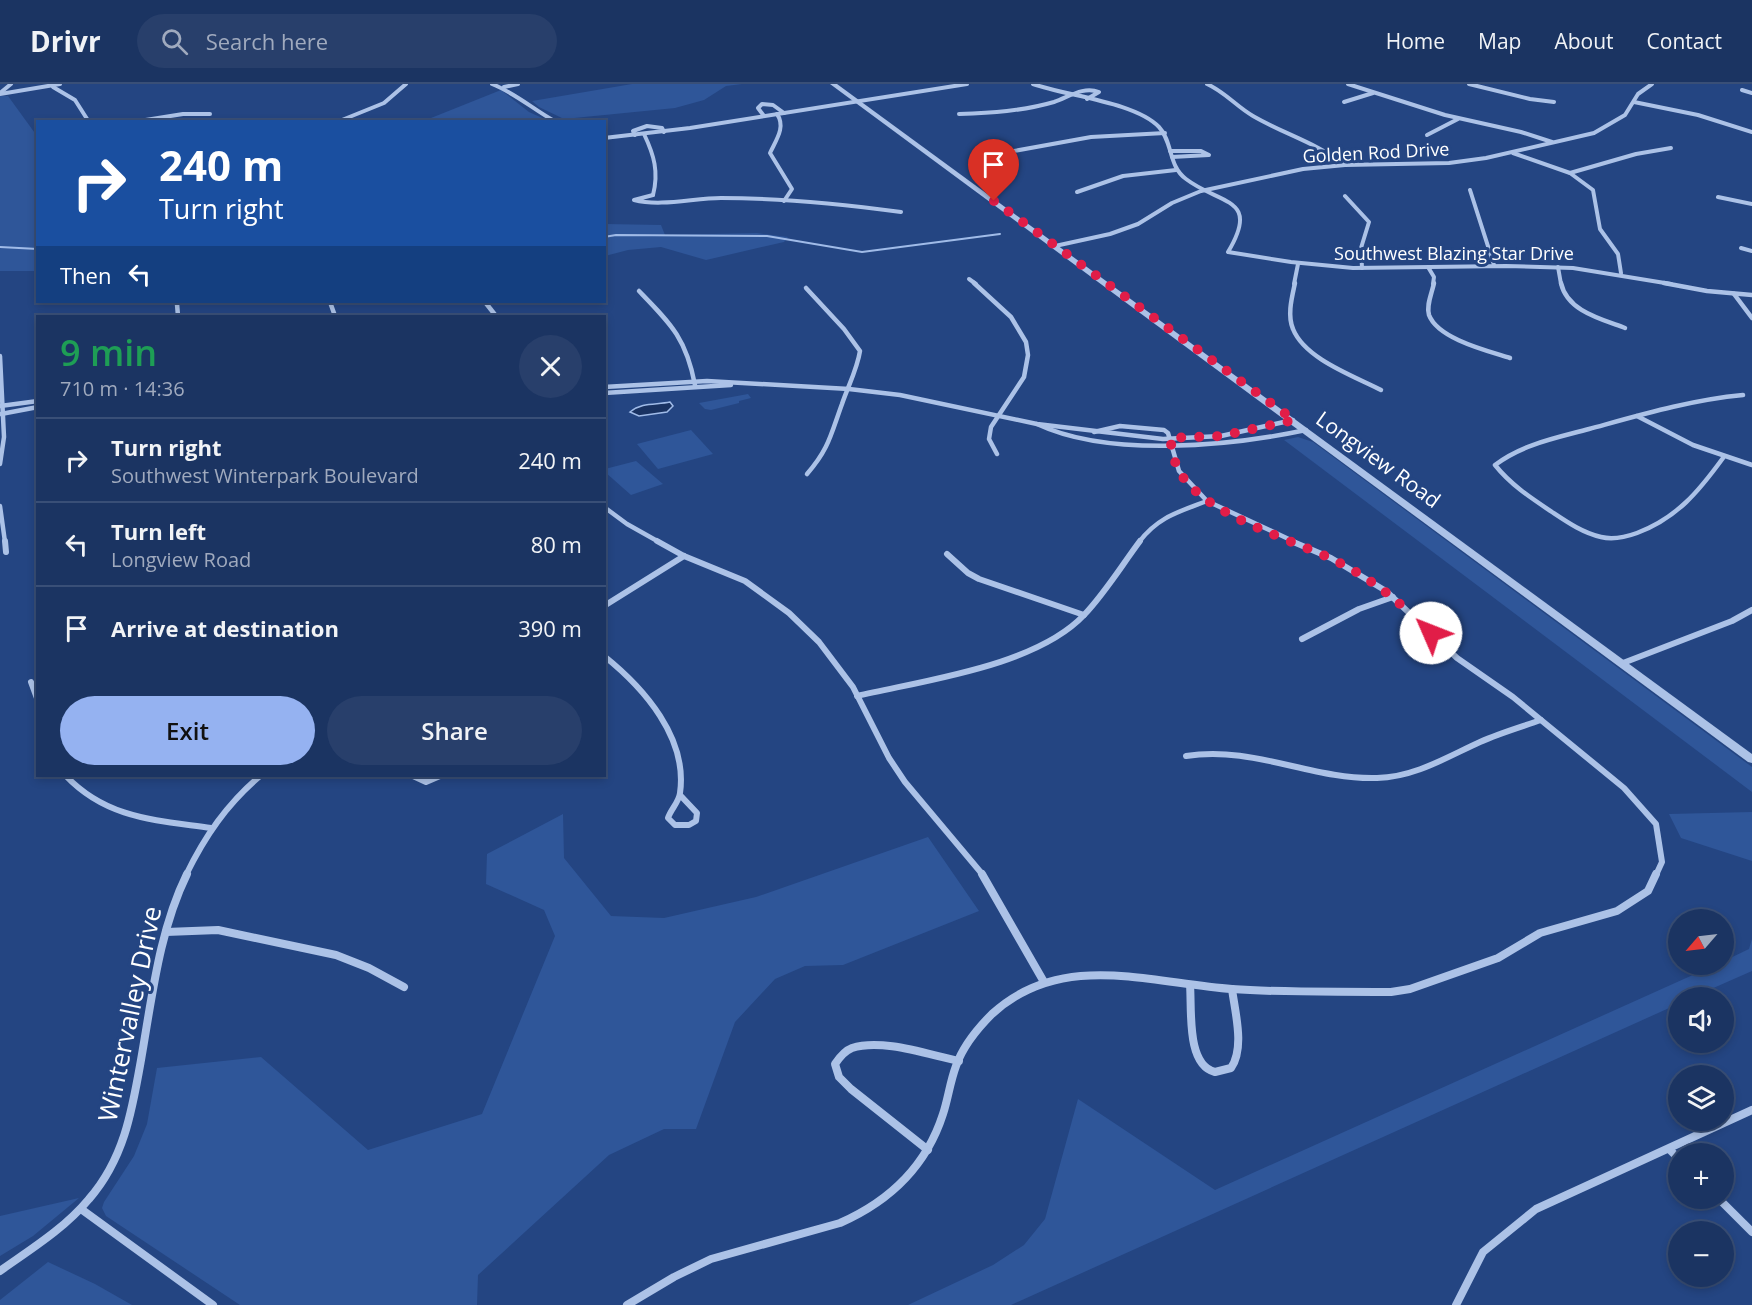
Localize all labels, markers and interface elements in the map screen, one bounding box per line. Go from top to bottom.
search box [137,14,557,68]
text: Drivr [30,22,101,60]
icon: search [158,25,191,58]
text: Search here [206,26,328,56]
text: Home [1386,27,1445,55]
text: Map [1478,27,1521,55]
text: About [1554,27,1614,55]
text: Contact [1647,27,1722,55]
text: 240 m [159,136,283,193]
street label: Golden Rod Drive [1302,136,1450,168]
pin [968,139,1019,201]
icon: right [60,144,138,222]
icon: arrive [977,148,1010,181]
text: Turn right [159,190,284,227]
street label: Southwest Blazing Star Drive [1334,241,1574,265]
icon: left [123,258,156,291]
text: Then [60,260,111,290]
text: 9 min [60,328,157,377]
button: close [519,335,582,398]
text: 710 m · 14:36 [60,375,185,402]
street label: Longview Road [1311,405,1446,514]
text: Turn right [111,432,222,462]
icon: right [60,444,93,477]
text: 240 m [518,445,582,475]
text: Southwest Winterpark Boulevard [111,462,419,489]
text: Turn left [111,516,206,546]
icon: left [60,528,93,561]
text: 80 m [531,529,582,559]
text: Longview Road [111,546,251,573]
position arrow [1399,601,1463,665]
icon: arrive [60,612,93,645]
text: Arrive at destination [111,613,339,643]
text: 390 m [518,613,582,643]
button: Exit [60,696,315,765]
button: Share [327,696,582,765]
street label: Wintervalley Drive [89,903,169,1125]
north arrow [1668,909,1734,975]
map controls [1668,909,1734,1287]
button: sound [1668,987,1734,1053]
button: layers [1668,1065,1734,1131]
button: + [1668,1143,1734,1209]
button: − [1668,1221,1734,1287]

